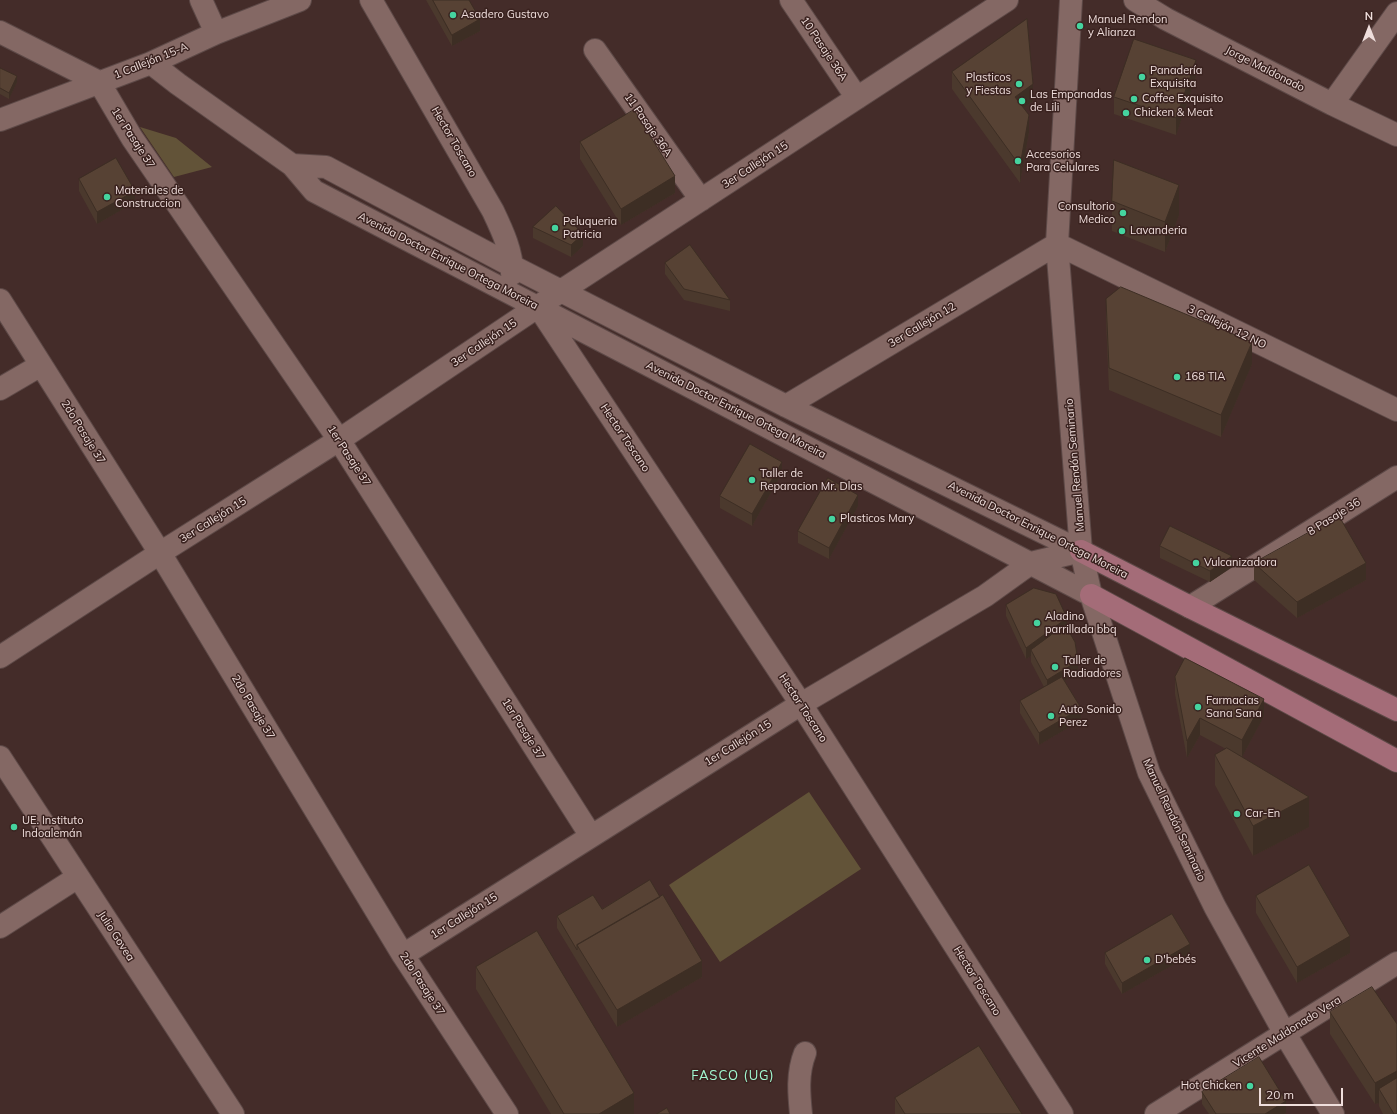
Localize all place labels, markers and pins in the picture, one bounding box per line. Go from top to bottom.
place label: Asadero Gustavo [461,8,549,22]
marker: Asadero Gustavo [448,10,458,20]
place label: Manuel Rendon y Alianza [1088,13,1168,39]
marker: Manuel Rendon y Alianza [1075,21,1085,31]
place label: Panadería Exquisita [1150,64,1202,90]
place label: Plasticos y Fiestas [966,71,1011,97]
marker: Panadería Exquisita [1137,72,1147,82]
marker: Plasticos y Fiestas [1014,79,1024,89]
place label: Las Empanadas de Lili [1030,88,1112,114]
place label: Coffee Exquisito [1142,92,1223,106]
marker: Coffee Exquisito [1129,94,1139,104]
marker: Las Empanadas de Lili [1017,96,1027,106]
place label: Chicken & Meat [1134,106,1213,120]
marker: Chicken & Meat [1121,108,1131,118]
place label: Accesorios Para Celulares [1026,148,1100,174]
marker: Accesorios Para Celulares [1013,156,1023,166]
place label: Materiales de Construccion [115,184,184,210]
marker: Materiales de Construccion [102,192,112,202]
place label: Consultorio Medico [1058,200,1115,226]
marker: Consultorio Medico [1118,208,1128,218]
place label: Peluqueria Patricia [563,215,617,241]
marker: Peluqueria Patricia [550,223,560,233]
place label: Lavanderia [1130,224,1187,238]
marker: Lavanderia [1117,226,1127,236]
place label: 168 TIA [1185,370,1225,384]
marker: 168 TIA [1172,372,1182,382]
place label: Taller de Reparacion Mr. Dlas [760,467,862,493]
marker: Taller de Reparacion Mr. Dlas [747,475,757,485]
place label: Plasticos Mary [840,512,914,526]
marker: Plasticos Mary [827,514,837,524]
place label: Vulcanizadora [1204,556,1277,570]
marker: Vulcanizadora [1191,558,1201,568]
place label: Aladino parrillada bbq [1045,610,1117,636]
marker: Aladino parrillada bbq [1032,618,1042,628]
place label: Taller de Radiadores [1063,654,1121,680]
marker: Taller de Radiadores [1050,662,1060,672]
place label: Farmacias Sana Sana [1206,694,1262,720]
marker: Farmacias Sana Sana [1193,702,1203,712]
place label: Auto Sonido Perez [1059,703,1121,729]
marker: Auto Sonido Perez [1046,711,1056,721]
place label: Car-En [1245,807,1280,821]
marker: Car-En [1232,809,1242,819]
place label: UE. Instituto Indoalemán [22,814,83,840]
marker: UE. Instituto Indoalemán [9,822,19,832]
place label: D'bebés [1155,953,1196,967]
marker: D'bebés [1142,955,1152,965]
place label: Hot Chicken [1181,1079,1242,1093]
marker: Hot Chicken [1245,1081,1255,1091]

